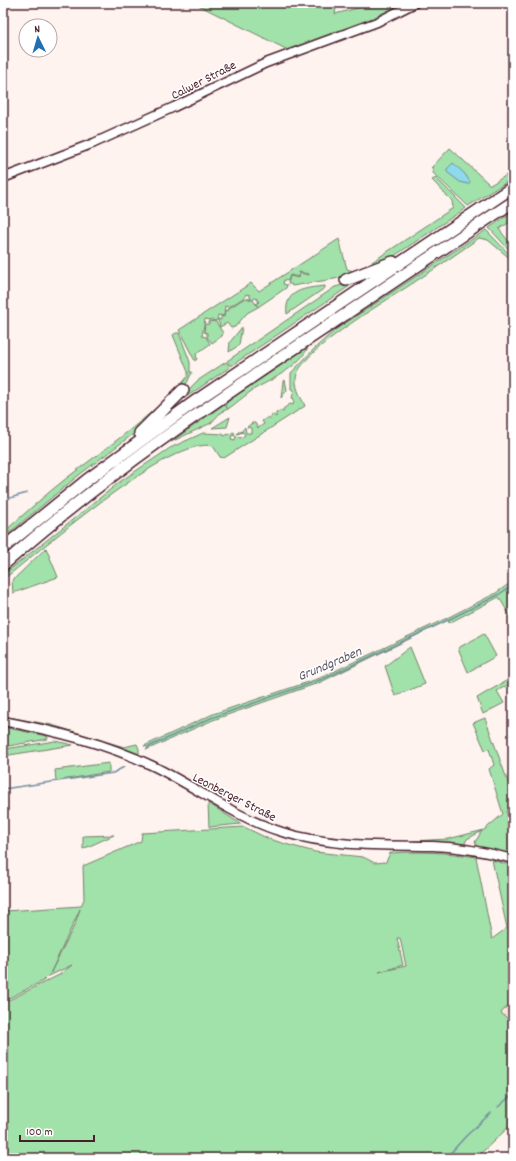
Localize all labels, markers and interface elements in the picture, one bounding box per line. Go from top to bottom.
north arrow [18,18,58,58]
text: N [34,22,41,38]
street label: Calwer Straße [168,57,240,106]
water label: Grundgraben [295,642,365,687]
street label: Leonberger Straße [189,769,279,828]
scale bar [20,1117,94,1143]
text: 100 m [26,1124,53,1141]

